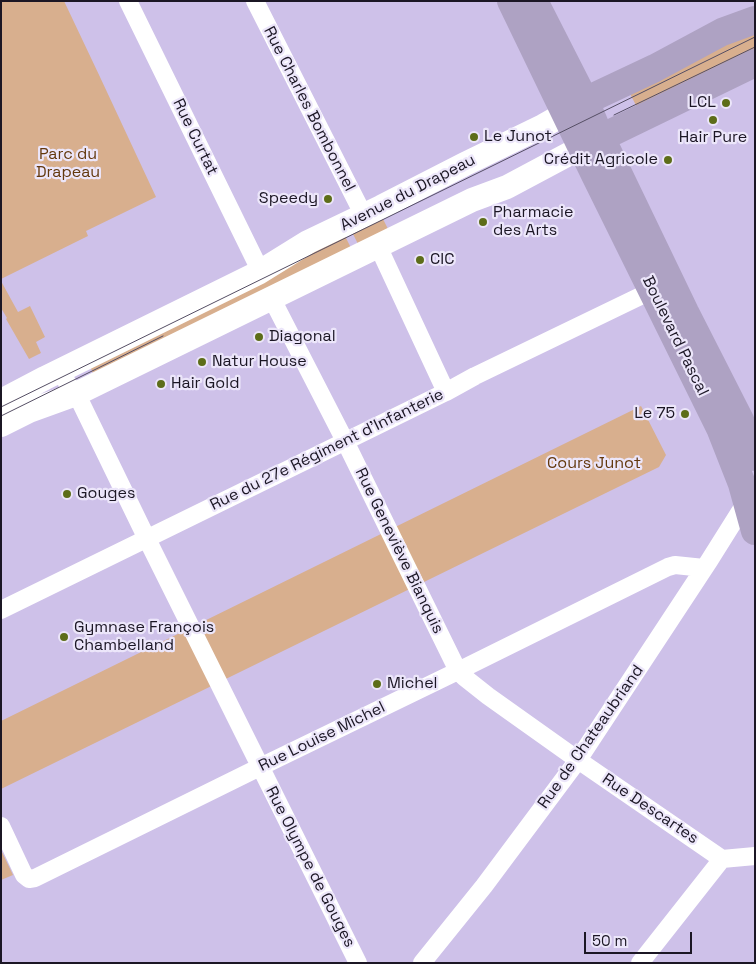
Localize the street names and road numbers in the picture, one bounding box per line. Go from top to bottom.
street label: Rue Charles Bombonnel [259,23,359,195]
street label: Rue Curtat [168,96,222,178]
street label: Avenue du Drapeau [337,151,479,235]
street label: Boulevard Pascal [638,273,712,399]
street label: Rue du 27e Régiment d'Infanterie [207,385,447,515]
street label: Rue Geneviève Bianquis [350,465,448,637]
street label: Rue de Chateaubriand [534,661,648,813]
street label: Rue Louise Michel [256,698,388,776]
street label: Rue Descartes [598,770,702,848]
street label: Rue Olympe de Gouges [261,783,359,951]

